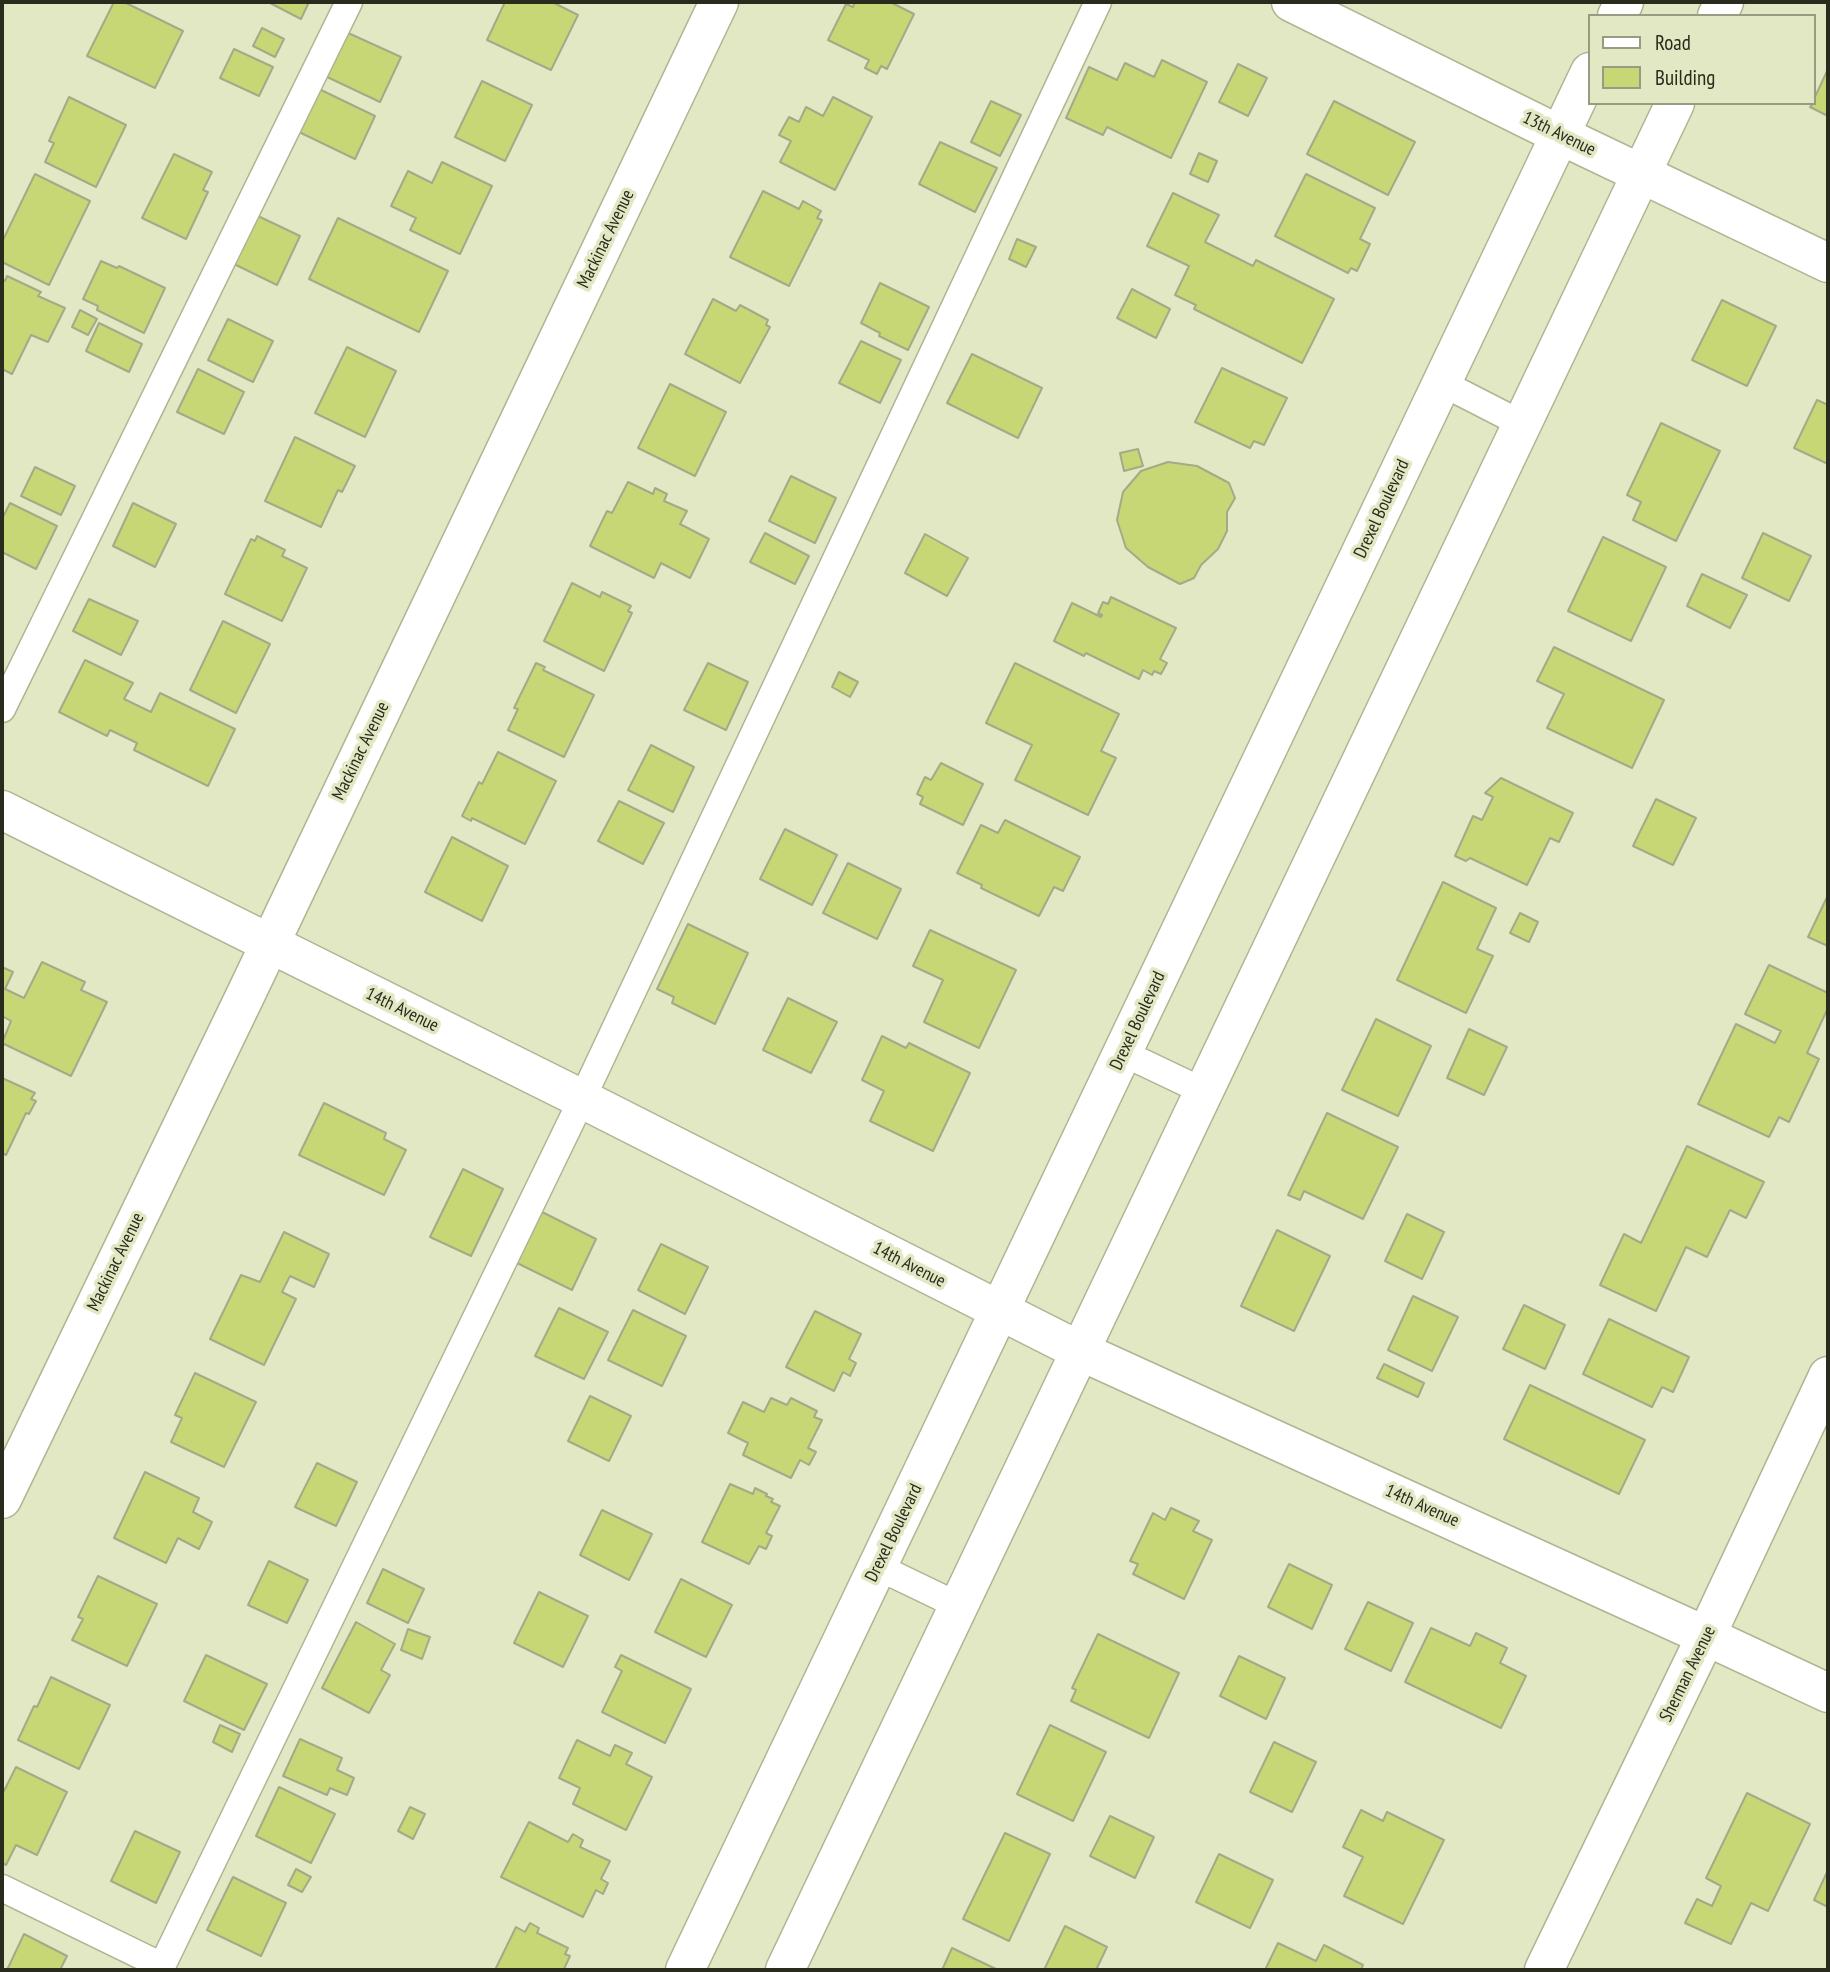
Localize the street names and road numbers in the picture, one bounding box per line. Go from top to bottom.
street label: 13th Avenue [1519,107,1599,161]
street label: Mackinac Avenue [573,186,639,292]
street label: Drexel Boulevard [1350,456,1414,562]
street label: Mackinac Avenue [328,698,394,804]
street label: Drexel Boulevard [1106,968,1170,1074]
street label: 14th Avenue [362,983,442,1037]
street label: Mackinac Avenue [83,1209,149,1315]
street label: 14th Avenue [869,1238,949,1292]
street label: Drexel Boulevard [861,1480,927,1586]
street label: 14th Avenue [1382,1480,1462,1532]
street label: Sherman Avenue [1655,1622,1721,1726]

